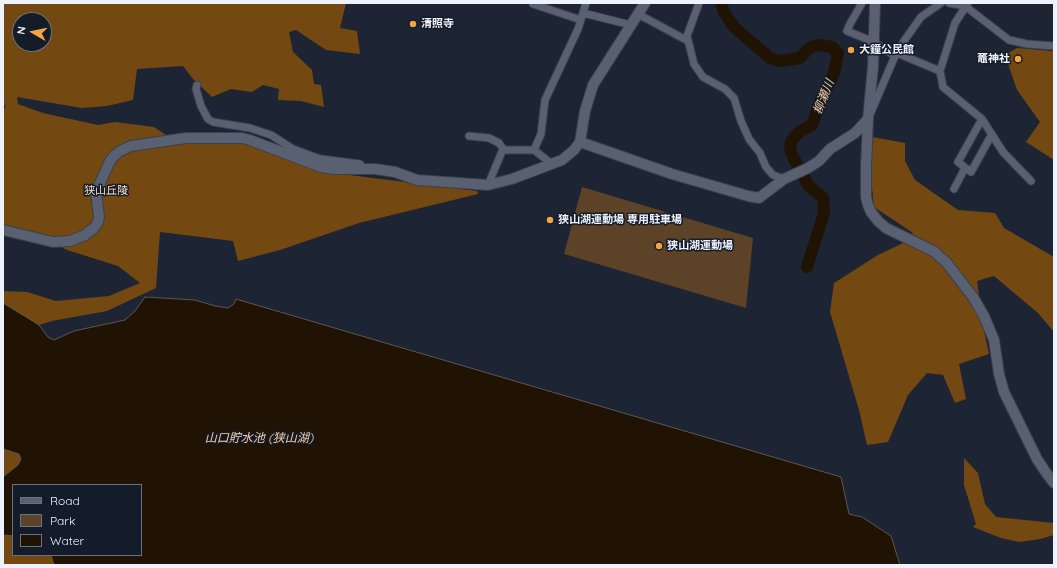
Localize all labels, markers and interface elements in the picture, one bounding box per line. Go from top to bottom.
north arrow [12,12,52,52]
place label: 清照寺 [421,17,454,31]
marker: 清照寺 [408,19,418,29]
text: N [14,25,29,35]
place label: 大鐘公民館 [859,43,914,57]
marker: 大鐘公民館 [846,45,856,55]
place label: 竈神社 [977,52,1010,66]
marker: 竈神社 [1013,54,1023,64]
water label: 柳瀬川 [811,78,837,116]
park label: 狭山丘陵 [84,184,128,198]
place label: 狭山湖運動場 専用駐車場 [558,213,682,227]
marker: 狭山湖運動場 専用駐車場 [545,215,555,225]
place label: 狭山湖運動場 [667,239,733,253]
marker: 狭山湖運動場 [654,241,664,251]
water label: 山口貯水池 (狭山湖) [205,431,313,445]
legend [12,484,142,556]
text: Road [50,493,80,508]
text: Park [50,513,75,528]
text: Water [50,533,84,548]

